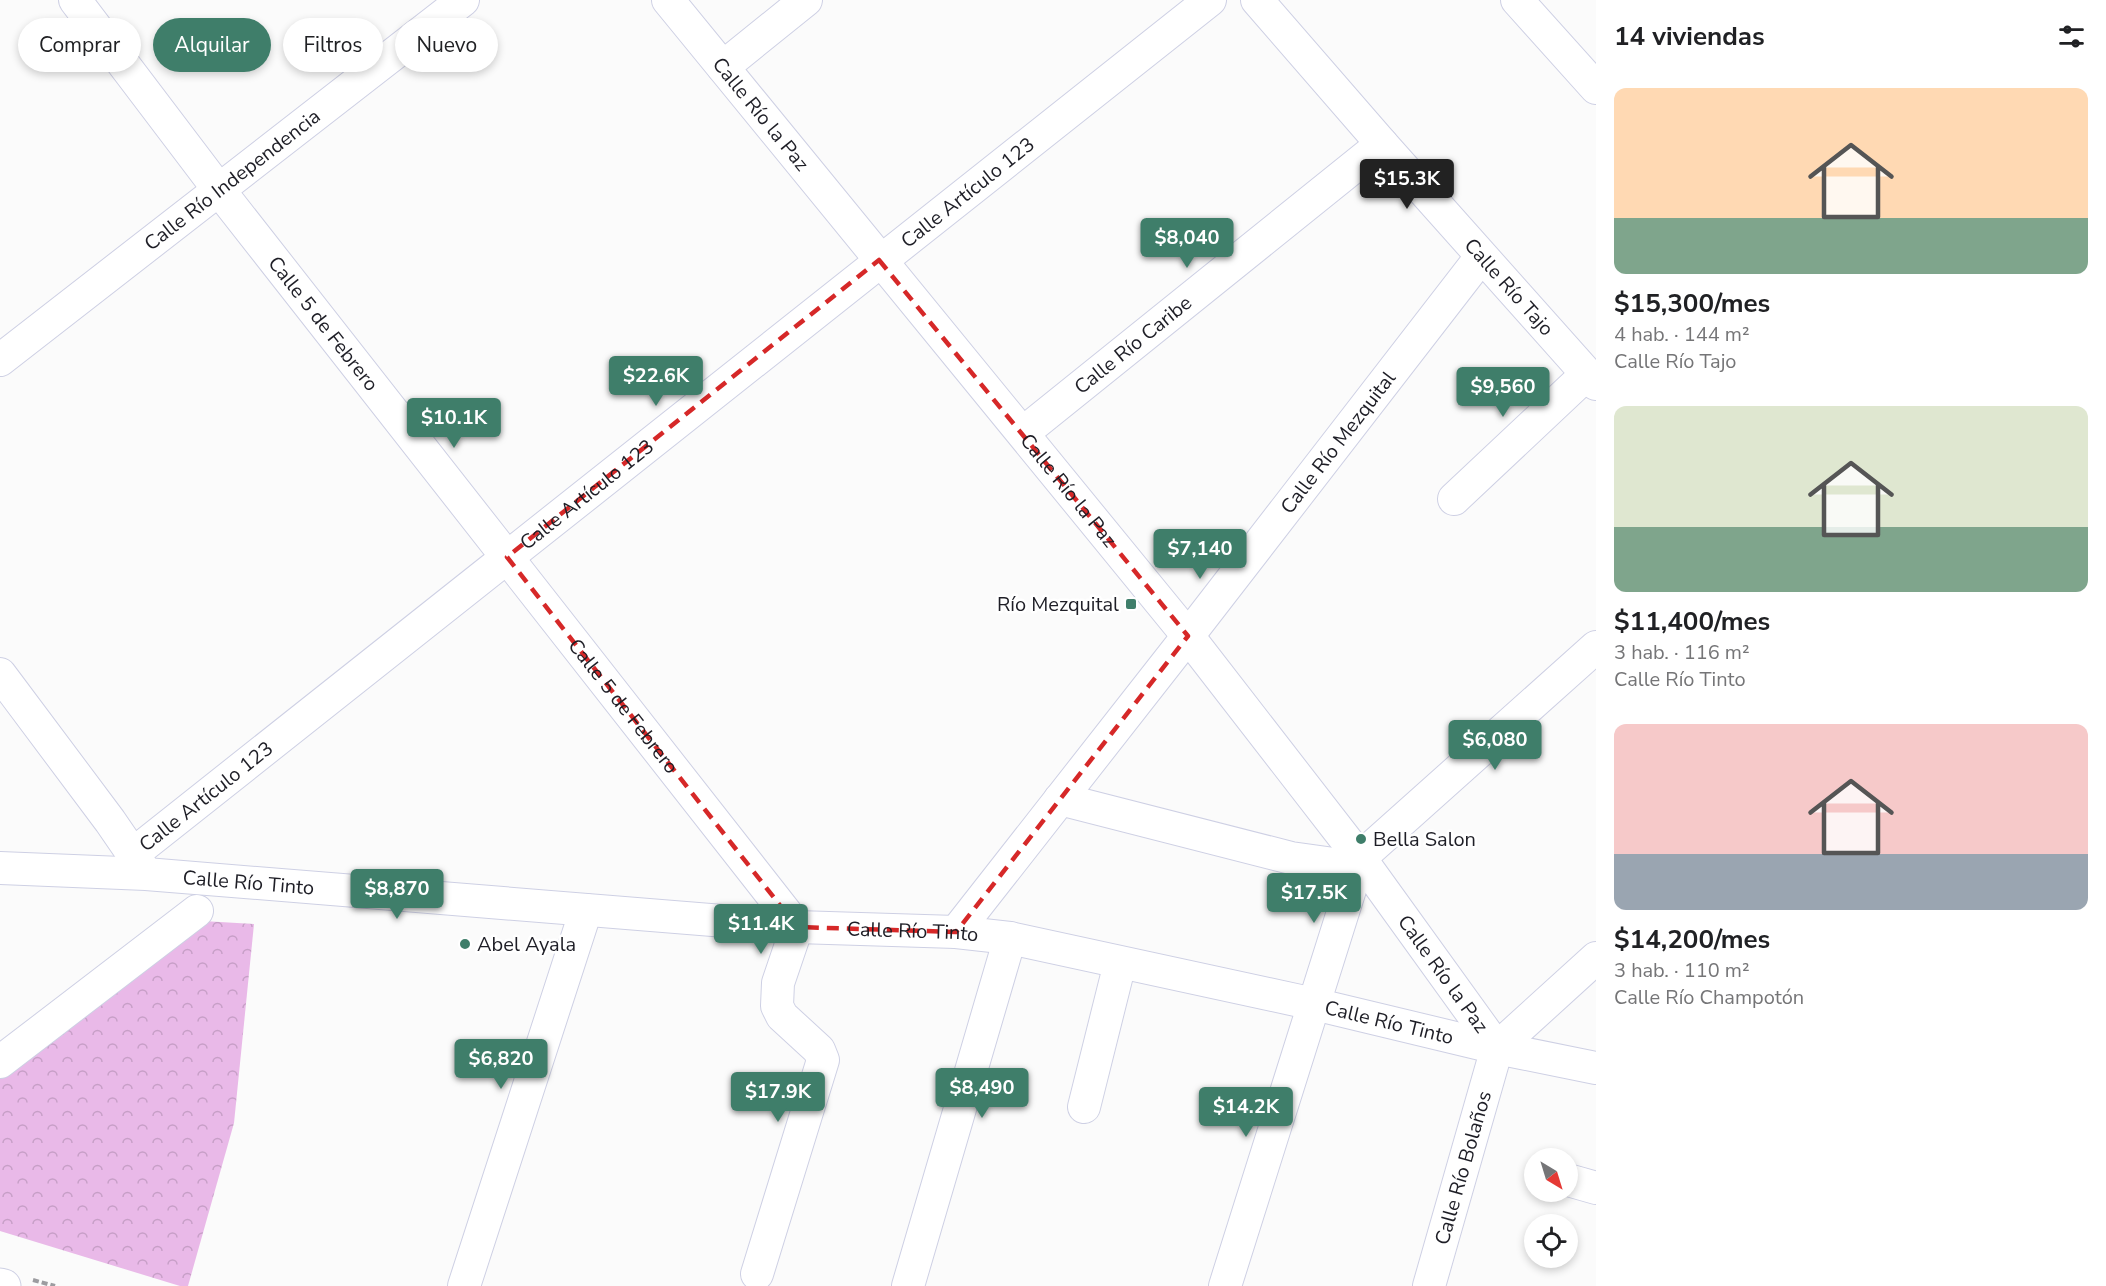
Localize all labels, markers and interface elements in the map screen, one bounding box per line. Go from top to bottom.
chip: Comprar [18,18,141,72]
chip: Alquilar [153,18,271,72]
chip: Filtros [283,18,383,72]
chip: Nuevo [395,18,498,72]
text: 14 viviendas [1614,19,1765,54]
icon: filters [2055,20,2088,53]
street label: Calle Río la Paz [706,52,815,177]
street label: Calle Río Independencia [139,103,326,257]
icon: home [1797,127,1905,235]
street label: Calle Artículo 123 [895,131,1040,254]
pin: $15.3K [1358,159,1456,210]
text: $15.3K [1374,165,1440,192]
pin: $8,040 [1138,218,1236,269]
text: $8,040 [1155,224,1219,251]
street label: Calle Río Tajo [1458,232,1560,342]
street label: Calle 5 de Febrero [262,251,385,397]
text: $15,300/mes [1614,286,1770,321]
street label: Calle Río Caribe [1069,289,1197,400]
text: 4 hab. · 144 m² [1614,321,1750,348]
text: Calle Río Tajo [1614,348,1736,375]
pin: $22.6K [607,356,705,407]
text: $22.6K [623,362,689,389]
street label: Calle Río Mezquital [1274,366,1402,519]
pin: $9,560 [1454,367,1552,418]
text: $9,560 [1471,373,1535,400]
pin: $10.1K [405,398,503,449]
text: $10.1K [421,404,487,431]
street label: Calle Río la Paz [1014,428,1123,553]
street label: Calle Artículo 123 [514,433,660,556]
icon: home [1797,445,1905,553]
pin: $7,140 [1151,529,1249,580]
text: $7,140 [1168,535,1232,562]
place label: Río Mezquital [997,591,1119,618]
marker: Río Mezquital [1124,597,1138,611]
text: $11,400/mes [1614,604,1770,639]
street label: Calle 5 de Febrero [562,633,685,779]
text: 3 hab. · 116 m² [1614,639,1750,666]
text: Calle Río Tinto [1614,666,1746,693]
pin: $6,080 [1446,720,1544,771]
text: $6,080 [1463,726,1527,753]
street label: Calle Artículo 123 [134,735,279,858]
icon: home [1797,763,1905,871]
place label: Bella Salon [1373,826,1476,853]
marker: Bella Salon [1354,832,1368,846]
street label: Calle Río Tinto [182,864,315,902]
pin: $8,870 [348,869,446,920]
pin: $17.5K [1265,873,1363,924]
text: $8,870 [365,875,429,902]
text: $17.5K [1281,879,1347,906]
pin: $11.4K [712,904,810,955]
text: $11.4K [728,910,794,937]
street label: Calle Río la Paz [1391,910,1495,1038]
street label: Calle Río Tinto [846,916,980,948]
text: $14,200/mes [1614,922,1770,957]
place label: Abel Ayala [477,931,576,958]
marker: Abel Ayala [458,937,472,951]
text: 3 hab. · 110 m² [1614,957,1750,984]
text: Calle Río Champotón [1614,984,1804,1011]
street label: Calle Río Tinto [1322,994,1456,1051]
pin: $6,820 [452,1039,550,1090]
text: $6,820 [469,1045,533,1072]
pin: $8,490 [933,1068,1031,1119]
pin: $17.9K [729,1072,827,1123]
text: $8,490 [950,1074,1014,1101]
text: $17.9K [745,1078,811,1105]
pin: $14.2K [1197,1087,1295,1138]
street label: Calle Río Bolaños [1428,1088,1498,1248]
text: $14.2K [1213,1093,1279,1120]
north arrow [1524,1148,1578,1202]
map controls [1524,1148,1578,1268]
button: locate [1524,1214,1578,1268]

